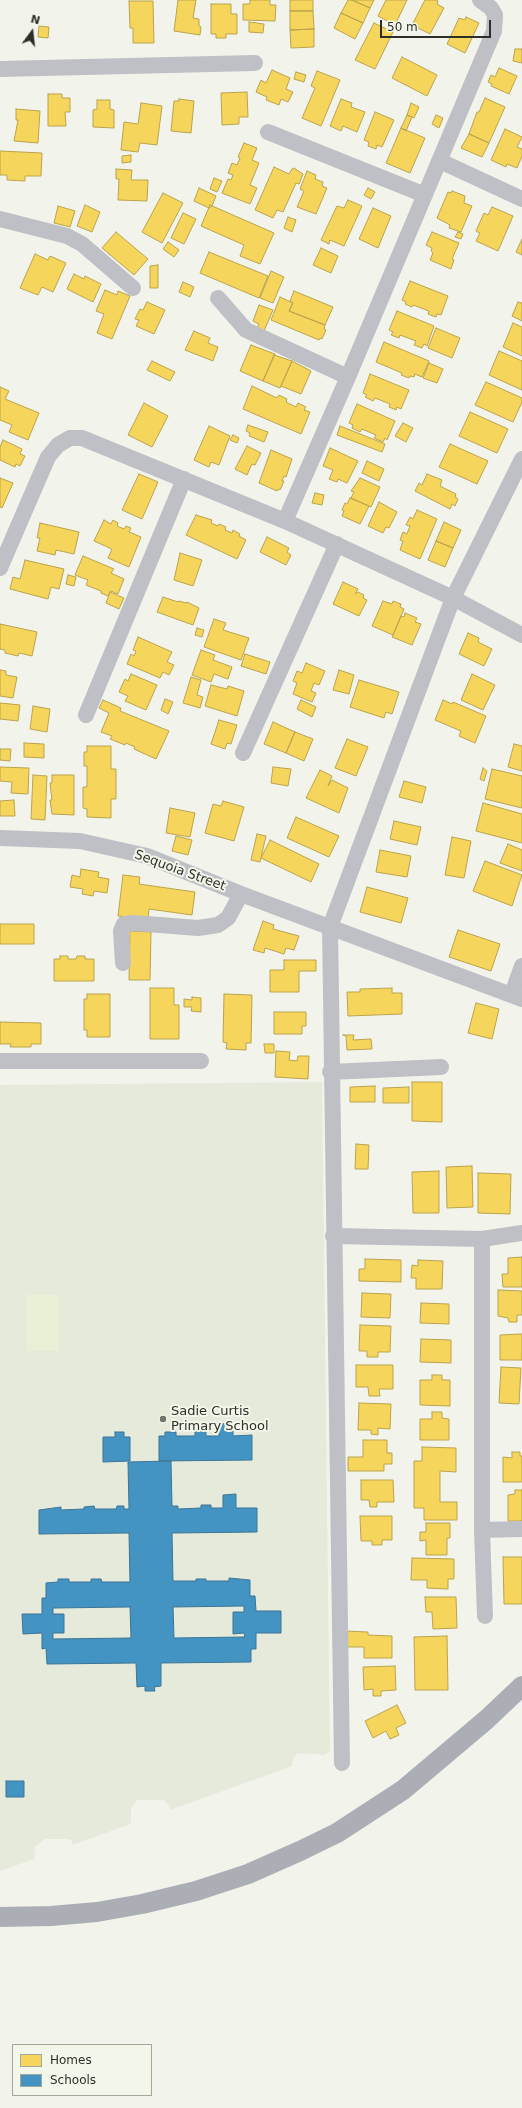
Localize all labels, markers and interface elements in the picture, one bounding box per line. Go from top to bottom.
north arrow [12,12,52,52]
text: N [29,12,41,27]
scale bar [382,12,493,38]
text: 50 m [387,20,418,34]
street label: Sequoia Street [132,847,228,895]
place label: Sadie Curtis Primary School [171,1404,269,1435]
marker: Sadie Curtis Primary School [158,1414,168,1424]
legend [12,2044,152,2096]
text: Homes [50,2053,92,2067]
text: Schools [50,2073,96,2087]

